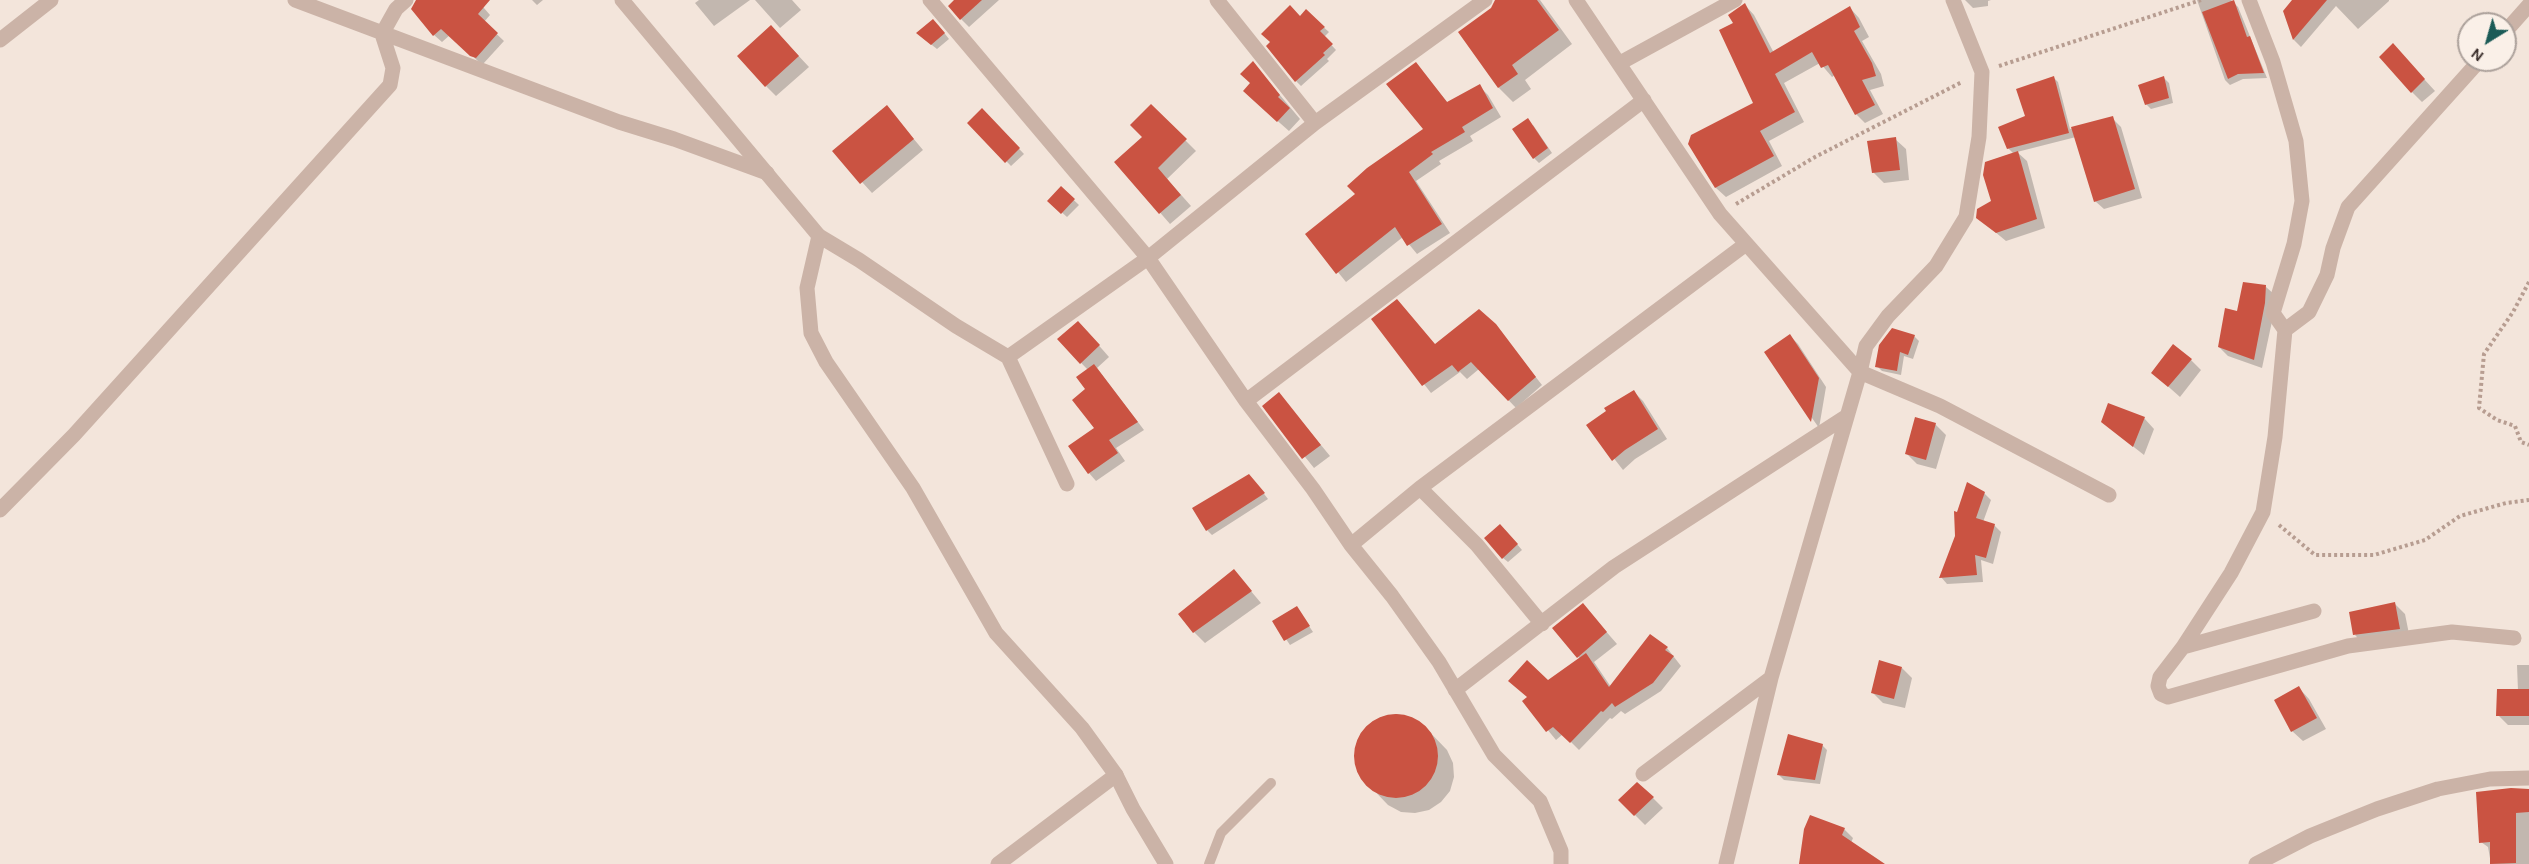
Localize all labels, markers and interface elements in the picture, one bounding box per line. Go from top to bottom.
north arrow [2457,12,2517,72]
text: N [2467,44,2487,66]

